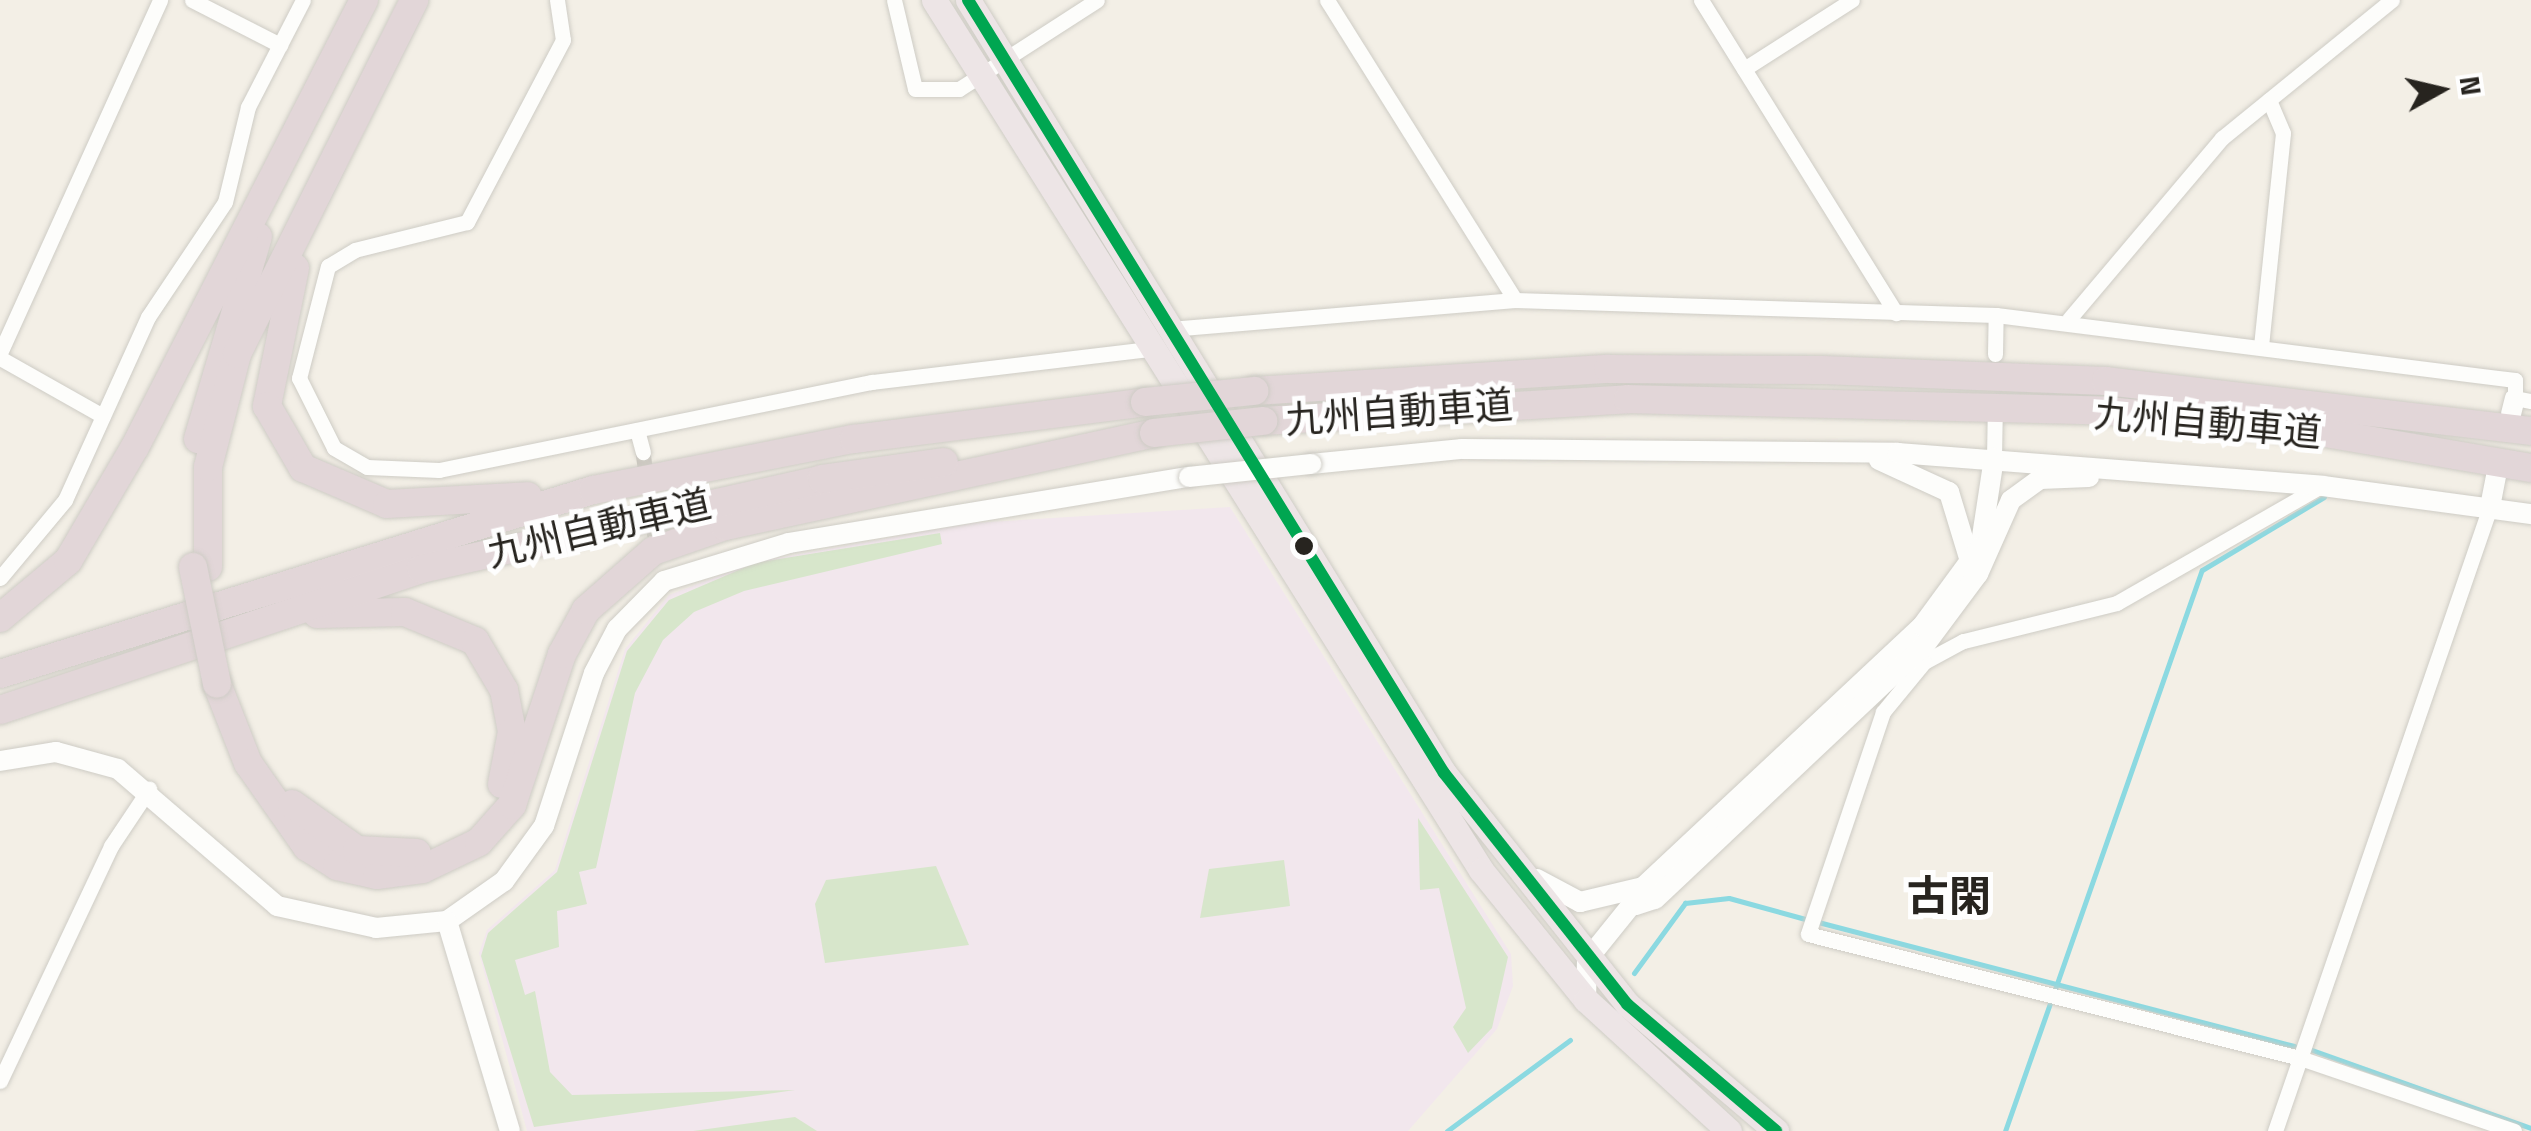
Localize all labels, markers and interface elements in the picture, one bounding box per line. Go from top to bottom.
north arrow [2391,40,2491,140]
text: N [2449,73,2494,98]
street label: 九州自動車道 [1284,381,1514,443]
street label: 九州自動車道 [2092,390,2324,456]
street label: 九州自動車道 [483,480,715,576]
unlabelled marker [1294,536,1314,556]
district label: 古閑 [1907,870,1991,920]

